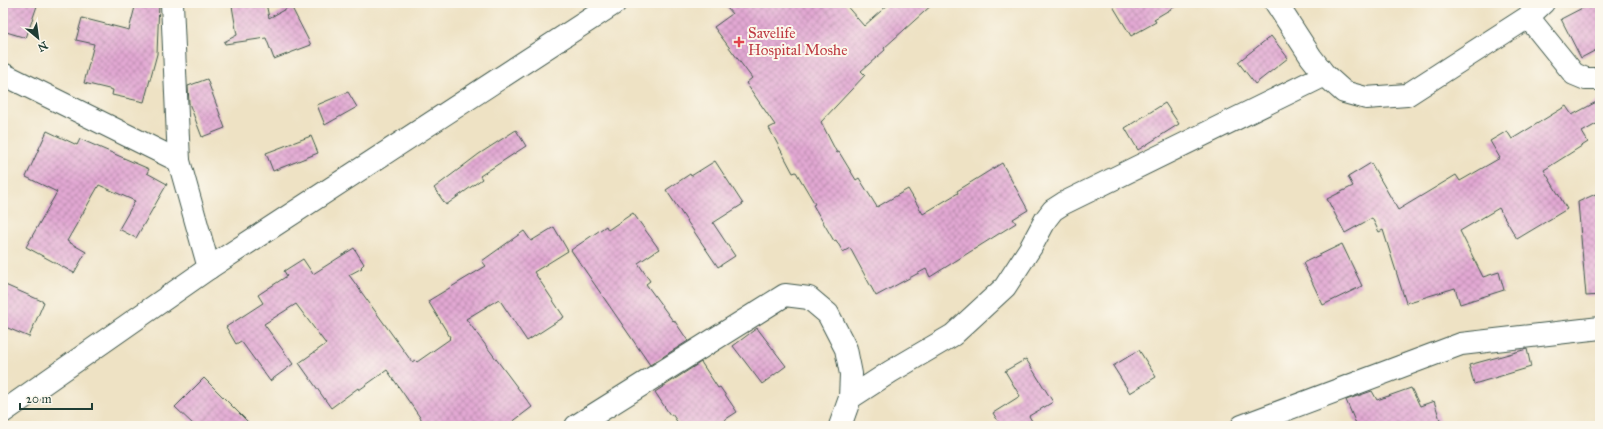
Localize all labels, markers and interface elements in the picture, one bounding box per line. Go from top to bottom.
north arrow [18,18,58,58]
place label: Savelife Hospital Moshe [748,24,847,59]
marker: Savelife Hospital Moshe [733,36,745,48]
text: N [35,38,50,55]
scale bar [20,385,92,411]
text: 20 m [26,392,52,406]

